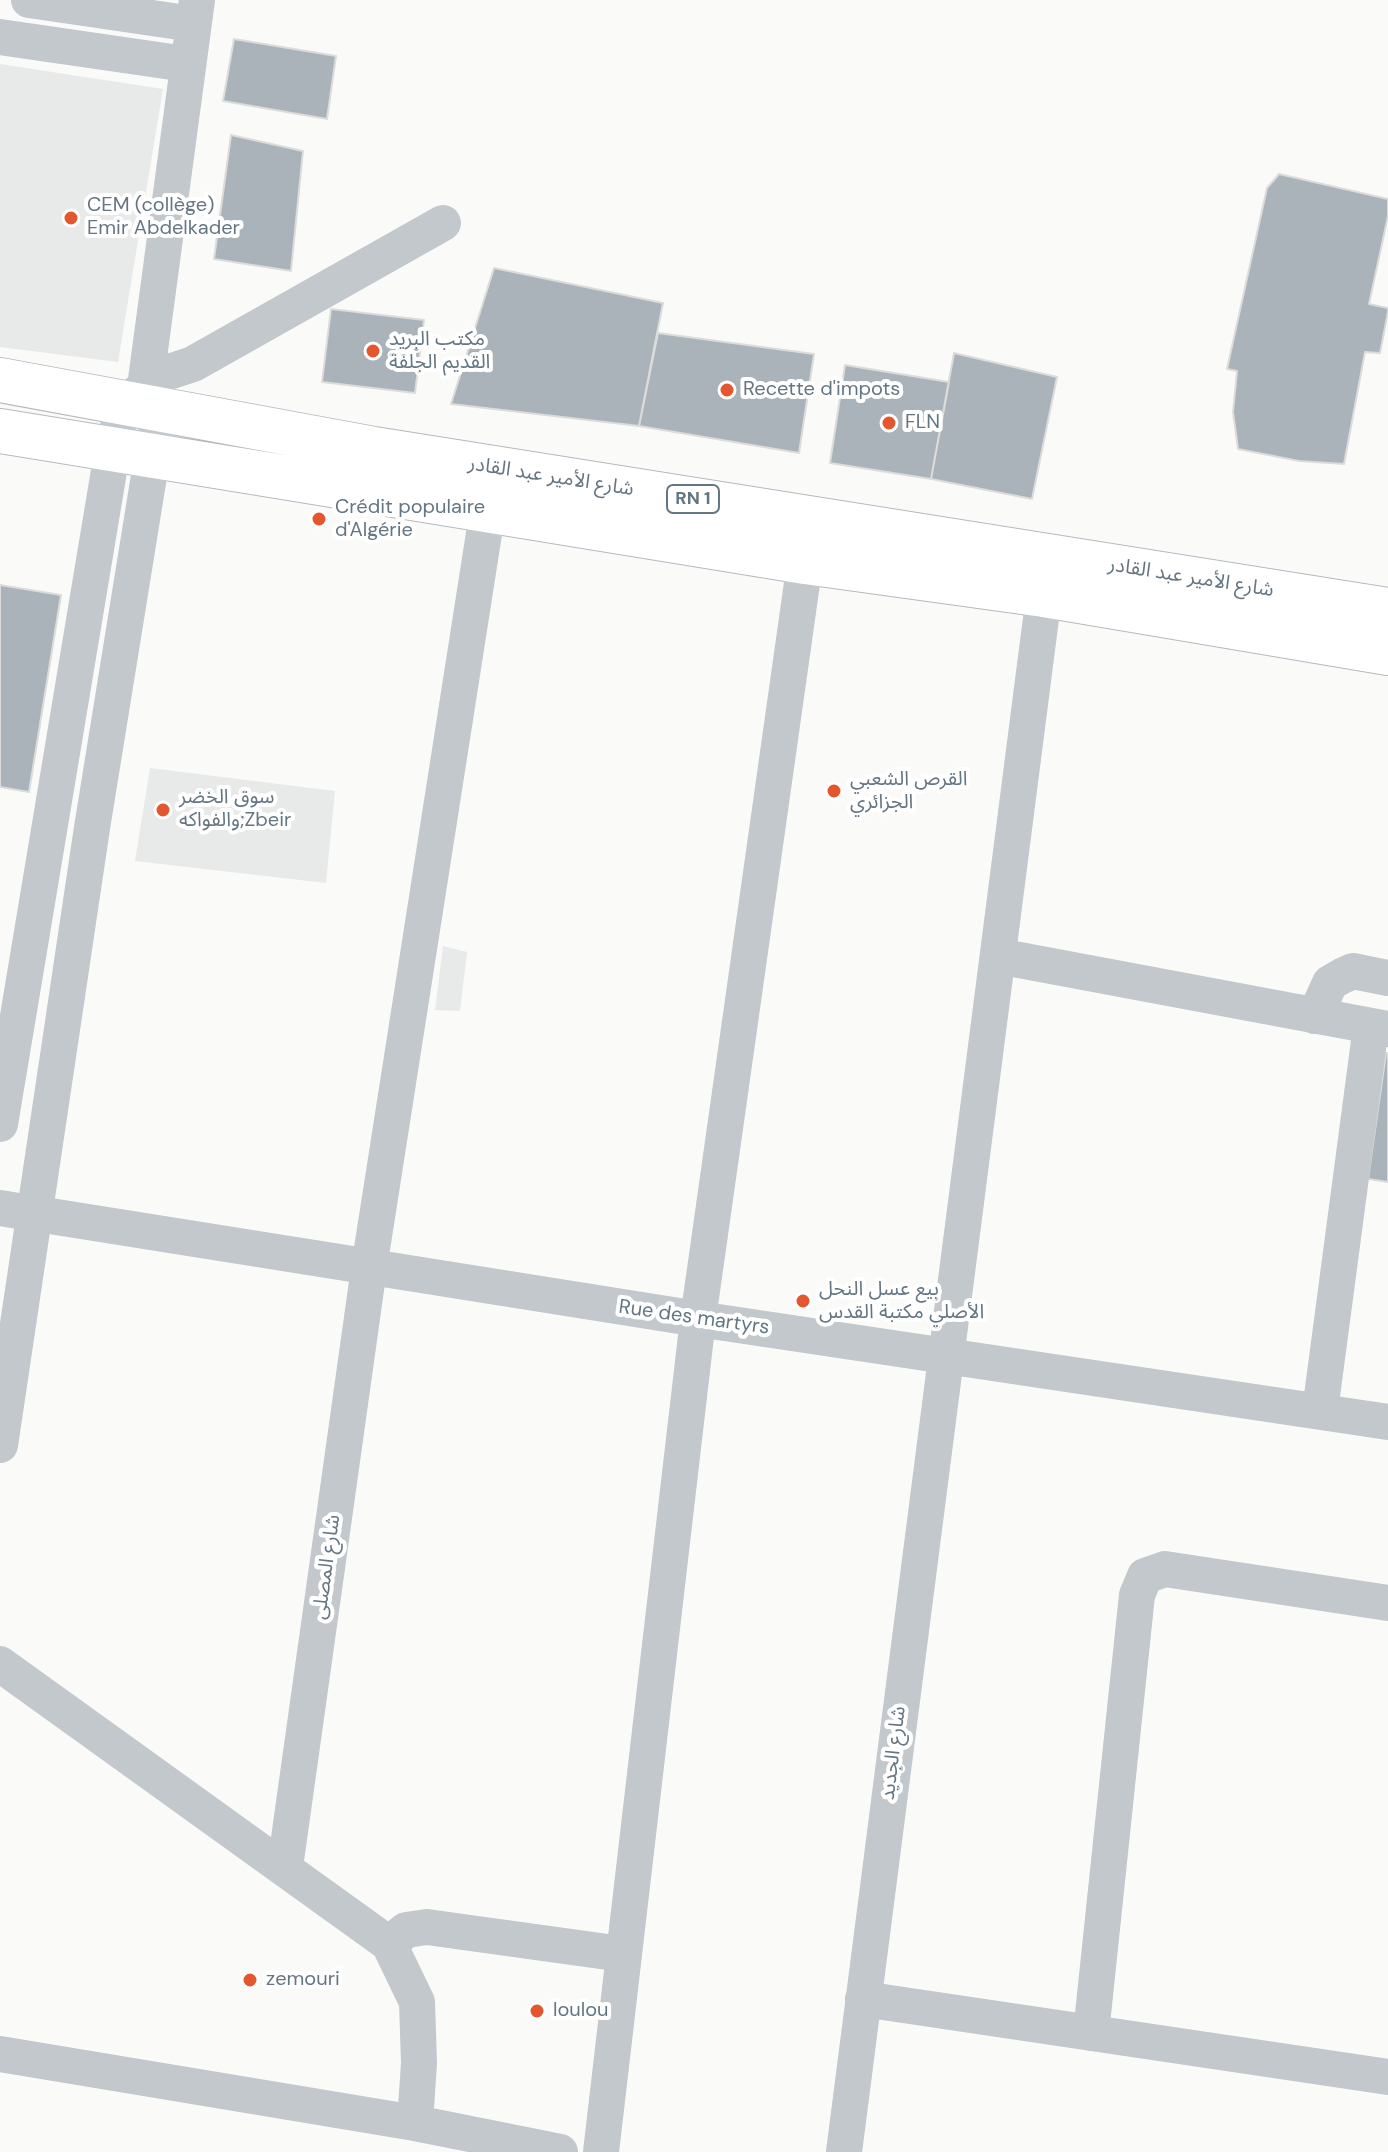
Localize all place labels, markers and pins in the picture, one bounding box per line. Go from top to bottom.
place label: CEM (collège) Emir Abdelkader [87,194,240,241]
marker: CEM (collège) Emir Abdelkader [62,209,80,227]
place label: مكتب البريد القديم الجلفة [389,328,490,375]
marker: مكتب البريد القديم الجلفة [364,342,382,360]
place label: Recette d'impots [743,378,900,402]
marker: Recette d'impots [718,381,736,399]
place label: FLN [905,411,940,435]
marker: FLN [880,414,898,432]
place label: Crédit populaire d'Algérie [335,496,485,543]
marker: Crédit populaire d'Algérie [310,510,328,528]
place label: القرص الشعبي الجزائري [850,768,968,815]
marker: القرص الشعبي الجزائري [825,782,843,800]
place label: سوق الخضر والفواكه;Zbeir [179,786,291,833]
marker: سوق الخضر والفواكه;Zbeir [154,801,172,819]
place label: بيع عسل النحل الأصلي مكتبة القدس [819,1278,984,1325]
marker: بيع عسل النحل الأصلي مكتبة القدس [794,1292,812,1310]
place label: zemouri [266,1968,340,1992]
marker: zemouri [241,1971,259,1989]
place label: loulou [553,1999,609,2023]
marker: loulou [528,2002,546,2020]

